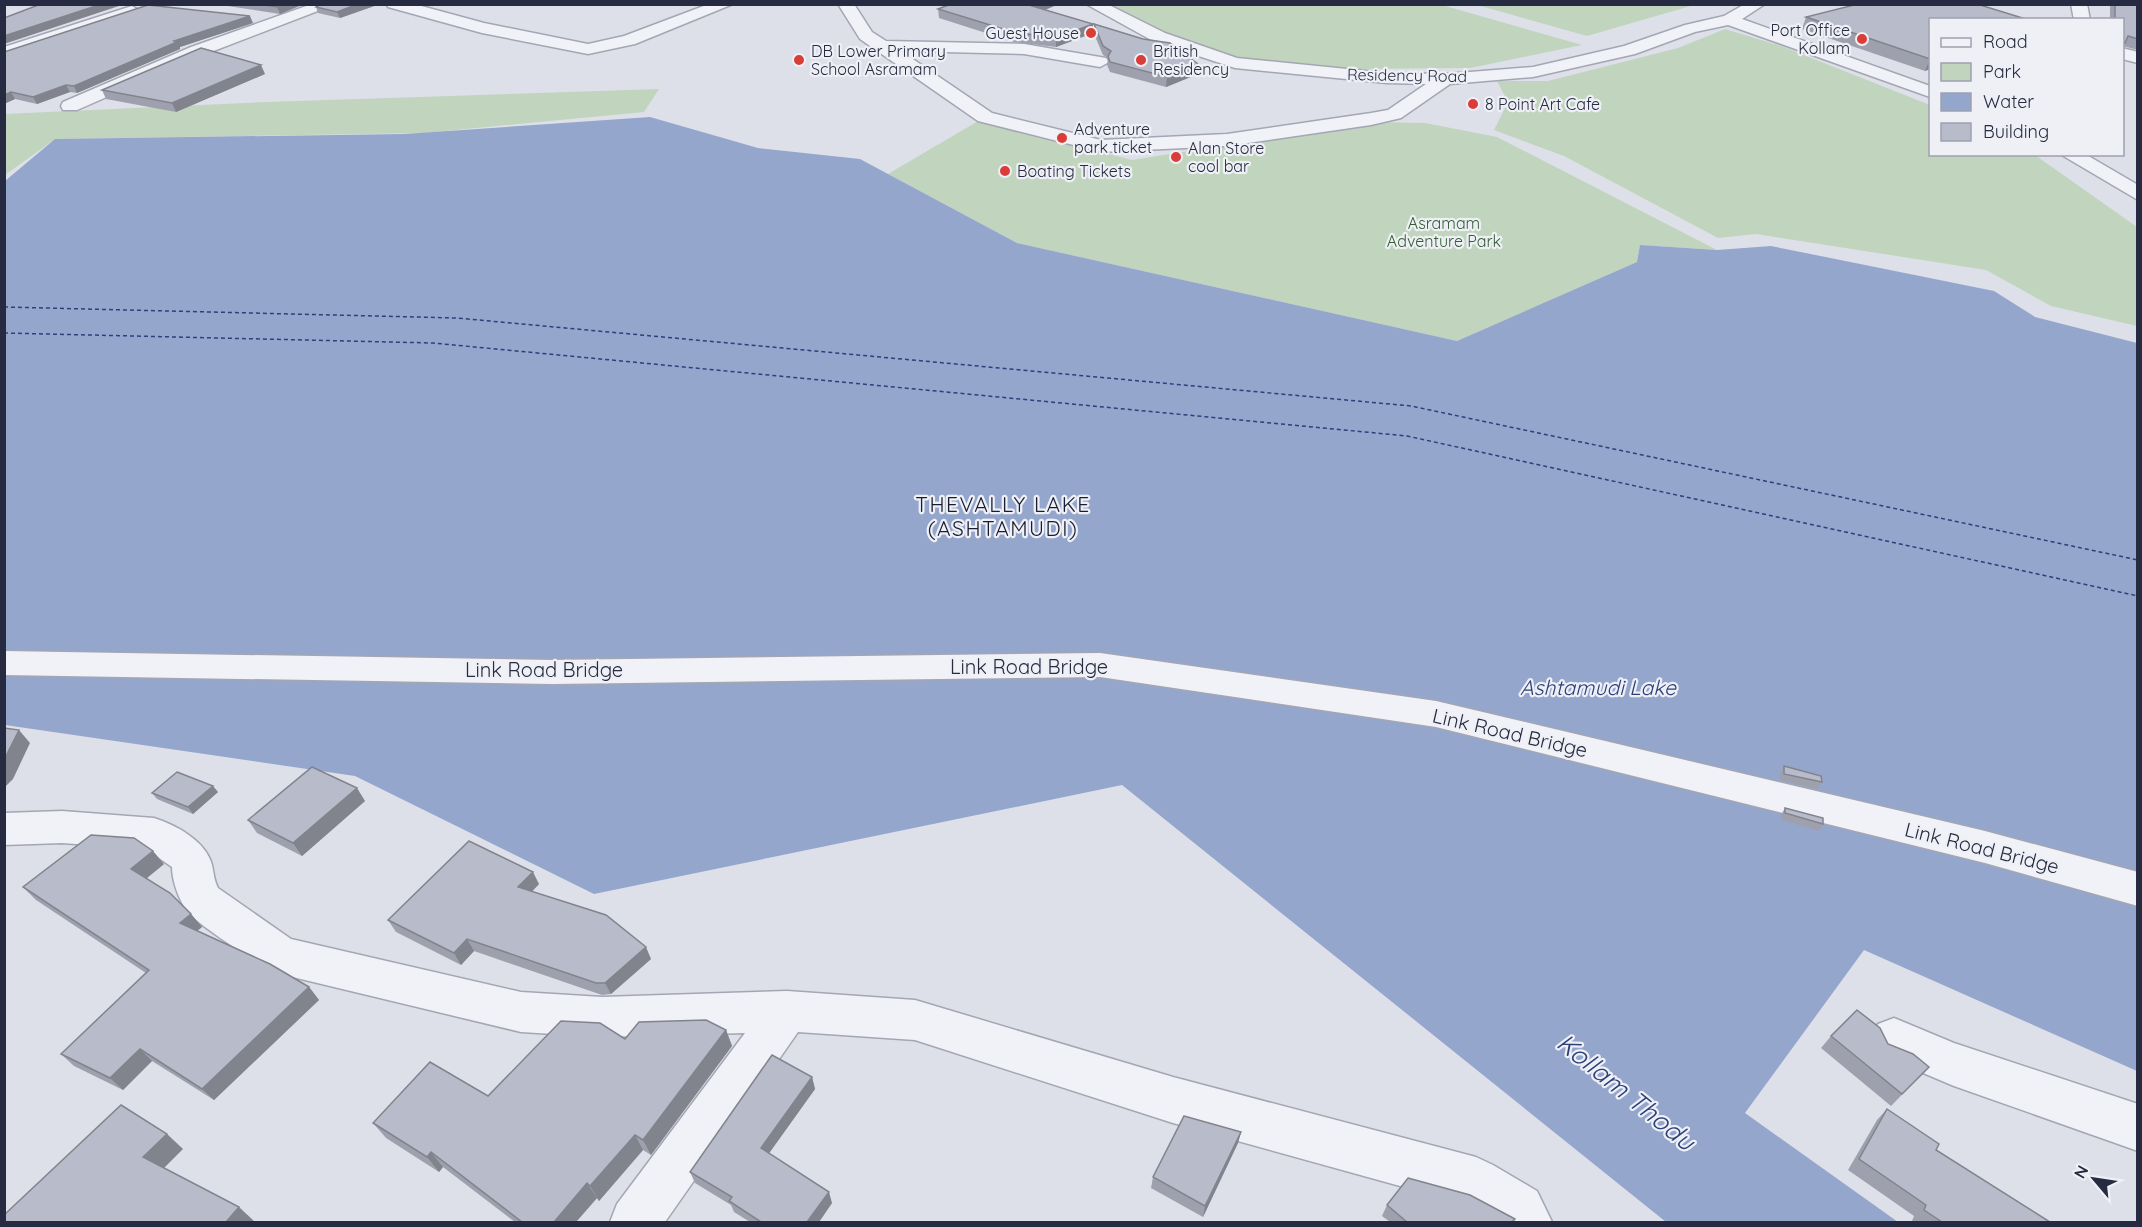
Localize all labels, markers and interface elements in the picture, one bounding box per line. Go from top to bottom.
legend [1929,18,2124,156]
place label: Port Office Kollam [1770,20,1850,58]
place label: Guest House [986,23,1079,43]
marker: Guest House [1084,26,1098,40]
text: Road [1983,30,2028,53]
marker: Port Office Kollam [1855,32,1869,46]
place label: DB Lower Primary School Asramam [811,41,946,79]
place label: British Residency [1153,41,1229,79]
marker: DB Lower Primary School Asramam [792,53,806,67]
marker: British Residency [1134,53,1148,67]
text: Park [1983,60,2021,83]
street label: Residency Road [1347,64,1467,86]
text: Water [1983,90,2034,113]
place label: 8 Point Art Cafe [1485,94,1600,114]
marker: 8 Point Art Cafe [1466,97,1480,111]
place label: Adventure park ticket [1074,119,1152,157]
text: Building [1983,120,2049,143]
marker: Adventure park ticket [1055,131,1069,145]
place label: Alan Store cool bar [1188,138,1264,176]
marker: Alan Store cool bar [1169,150,1183,164]
place label: Boating Tickets [1017,161,1131,181]
marker: Boating Tickets [998,164,1012,178]
park label: Asramam Adventure Park [1387,213,1501,251]
district label: THEVALLY LAKE (ASHTAMUDI) [915,491,1091,541]
street label: Link Road Bridge [950,654,1108,679]
street label: Link Road Bridge [465,657,623,682]
water label: Ashtamudi Lake [1520,674,1677,700]
street label: Link Road Bridge [1430,703,1590,762]
street label: Link Road Bridge [1902,816,2062,879]
water label: Kollam Thodu [1550,1026,1703,1158]
north arrow [2064,1149,2124,1209]
text: N [2069,1162,2092,1182]

